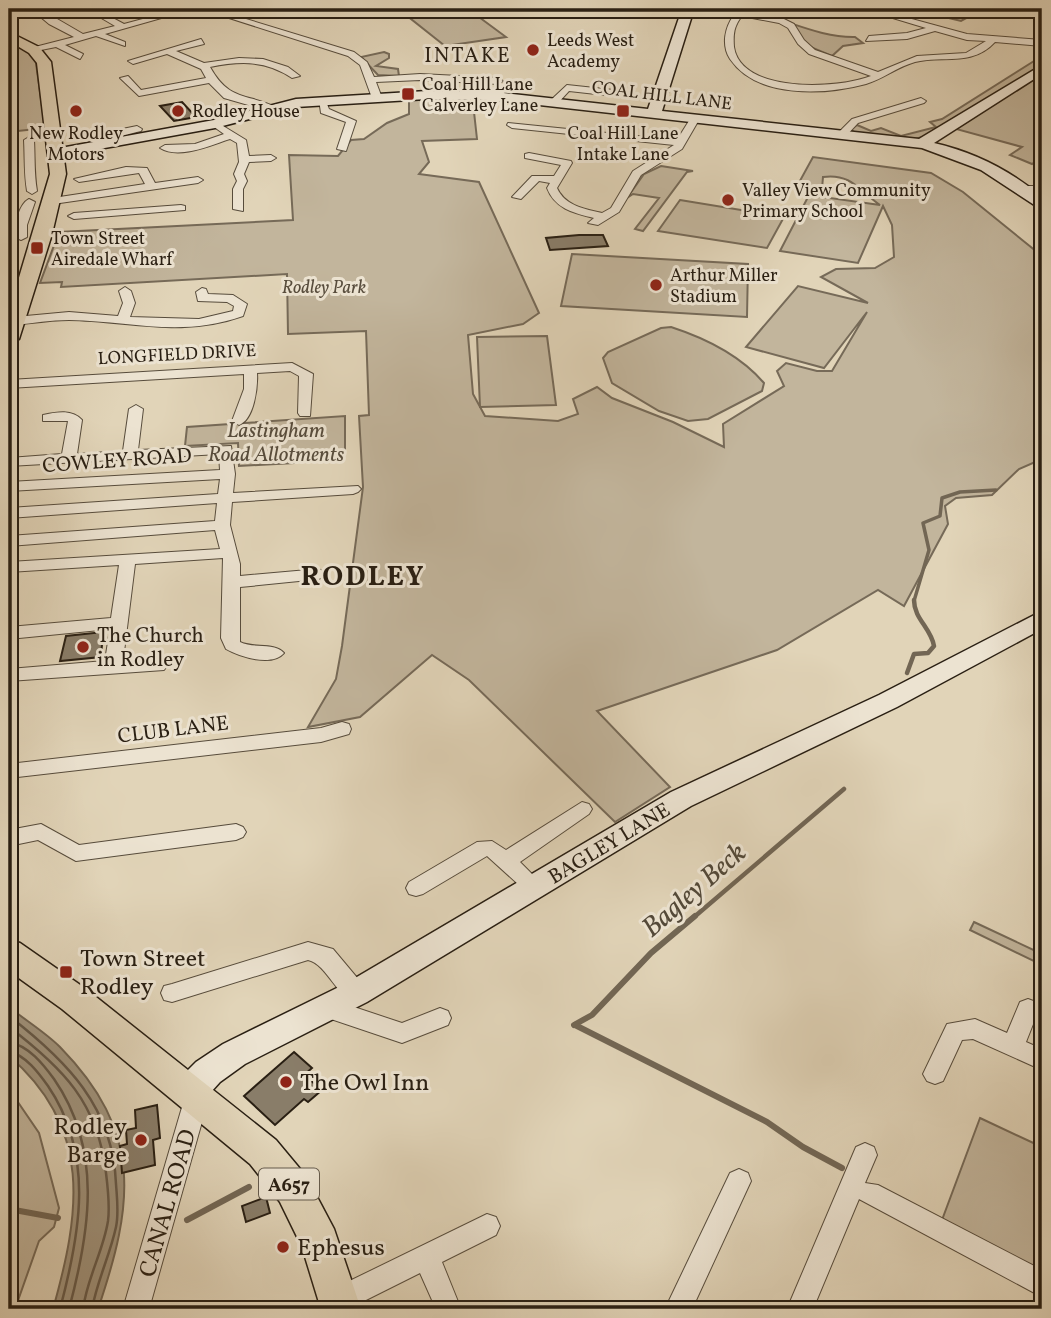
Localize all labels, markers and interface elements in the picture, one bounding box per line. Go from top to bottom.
place label: Leeds West Academy [547,29,634,75]
district label: INTAKE [424,42,512,71]
marker: Leeds West Academy [525,42,541,58]
place label: Coal Hill Lane Calverley Lane [422,73,538,119]
street label: COAL HILL LANE [590,75,734,118]
marker: Coal Hill Lane Calverley Lane [400,86,416,102]
place label: Rodley House [192,100,300,125]
marker: New Rodley Motors [68,103,84,119]
marker: Rodley House [170,103,186,119]
marker: Coal Hill Lane Intake Lane [615,103,631,119]
place label: New Rodley Motors [29,122,123,168]
place label: Coal Hill Lane Intake Lane [568,122,678,168]
place label: Valley View Community Primary School [742,179,931,225]
marker: Valley View Community Primary School [720,192,736,208]
place label: Town Street Airedale Wharf [51,227,174,273]
marker: Town Street Airedale Wharf [29,240,45,256]
place label: Arthur Miller Stadium [670,264,778,310]
park label: Rodley Park [282,276,366,301]
marker: Arthur Miller Stadium [648,277,664,293]
street label: LONGFIELD DRIVE [97,339,257,372]
park label: Lastingham Road Allotments [208,417,344,470]
street label: COWLEY ROAD [41,442,193,481]
district label: RODLEY [301,558,425,597]
place label: The Church in Rodley [97,622,204,675]
marker: The Church in Rodley [75,639,91,655]
street label: CLUB LANE [116,709,230,752]
street label: BAGLEY LANE [543,796,676,892]
water label: Bagley Beck [634,834,756,947]
place label: Town Street Rodley [80,943,206,1005]
marker: Town Street Rodley [58,964,74,980]
place label: The Owl Inn [300,1067,429,1101]
marker: The Owl Inn [278,1074,294,1090]
place label: Rodley Barge [53,1111,127,1173]
street label: CANAL ROAD [132,1126,206,1282]
marker: Rodley Barge [133,1132,149,1148]
road number: A657 [259,1168,319,1200]
place label: Ephesus [297,1232,385,1266]
marker: Ephesus [275,1239,291,1255]

